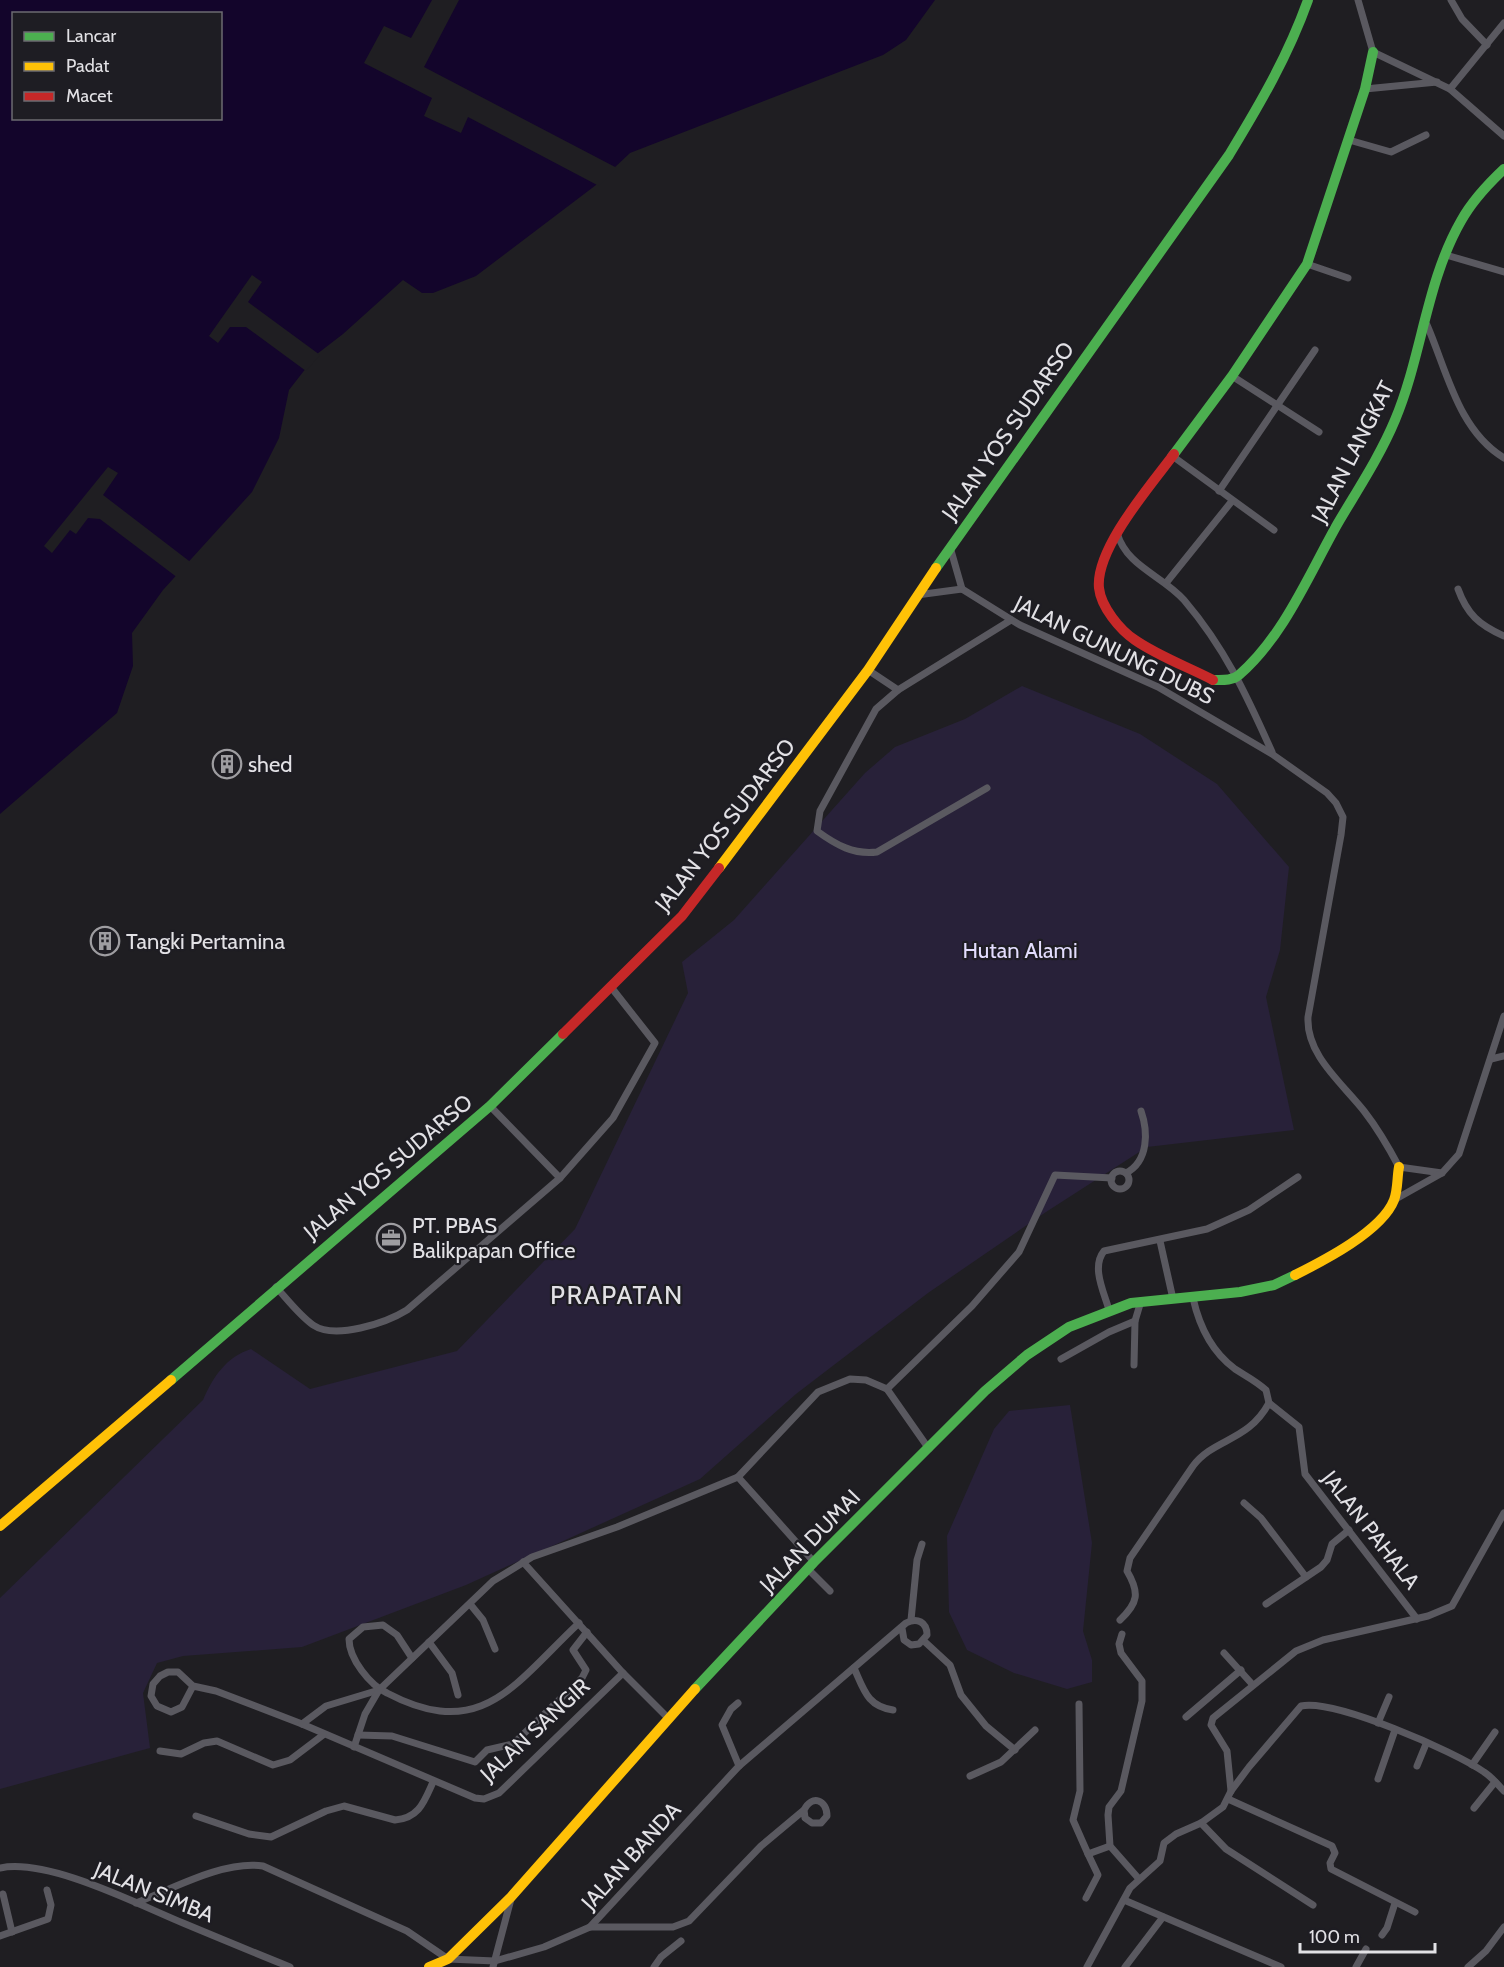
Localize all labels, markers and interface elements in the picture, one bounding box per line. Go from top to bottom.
legend [12,12,222,120]
text: Lancar [66,25,117,47]
text: Padat [66,55,109,77]
text: Macet [66,85,112,107]
street label: JALAN YOS SUDARSO [936,336,1080,526]
street label: JALAN LANGKAT [1305,376,1400,528]
street label: JALAN GUNUNG DUBS [1009,589,1219,710]
street label: JALAN YOS SUDARSO [649,733,801,918]
building icon: shed [211,748,243,780]
place label: shed [248,751,293,778]
building icon: Tangki Pertamina [89,925,121,957]
place label: Tangki Pertamina [126,928,285,955]
park label: Hutan Alami [962,937,1078,964]
street label: JALAN YOS SUDARSO [297,1089,478,1246]
place label: PT. PBAS Balikpapan Office [412,1212,575,1264]
office icon: PT. PBAS Balikpapan Office [375,1222,407,1254]
district label: PRAPATAN [550,1279,684,1311]
street label: JALAN PAHALA [1316,1465,1426,1595]
street label: JALAN DUMAI [753,1484,866,1599]
street label: JALAN SANGIR [474,1672,595,1788]
street label: JALAN BANDA [575,1796,687,1916]
street label: JALAN SIMBA [89,1855,218,1928]
scale bar [1300,1916,1435,1954]
text: 100 m [1309,1926,1360,1948]

